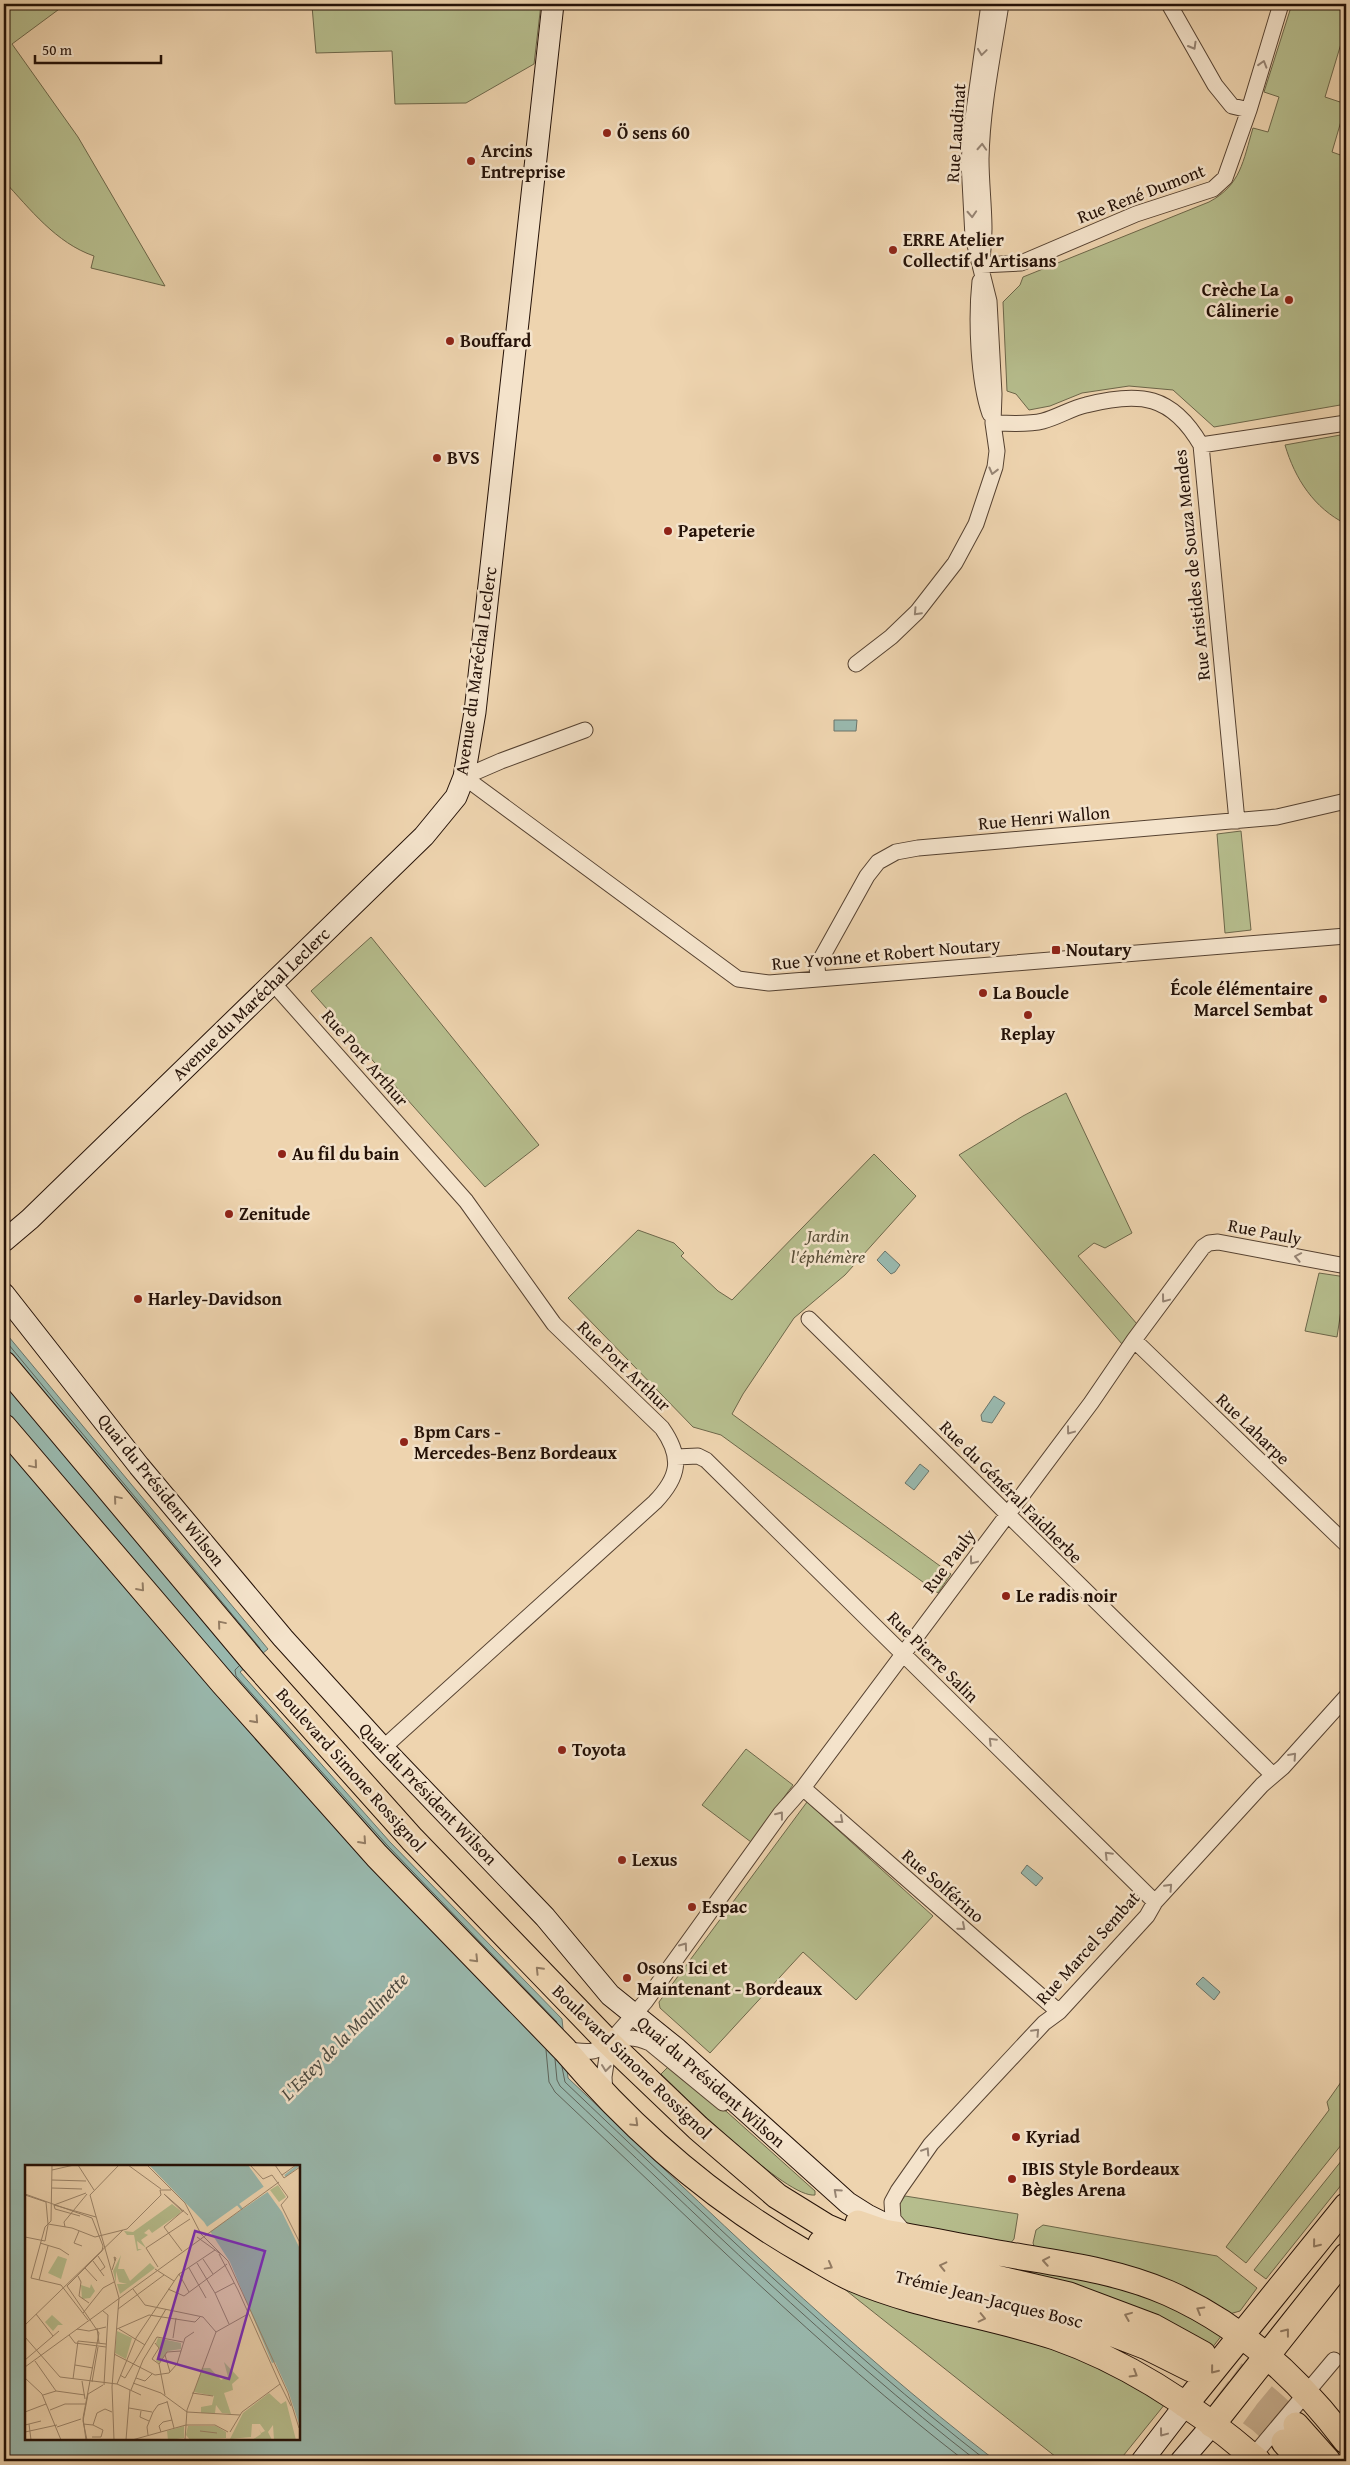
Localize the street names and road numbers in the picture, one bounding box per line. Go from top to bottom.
street label: Rue Laudinat [939,82,972,183]
street label: Rue René Dumont [1073,157,1209,230]
street label: Rue Aristides de Souza Mendes [1166,448,1217,682]
street label: Avenue du Maréchal Leclerc [447,565,504,777]
street label: Rue Henri Wallon [977,798,1111,837]
street label: Avenue du Maréchal Leclerc [166,921,336,1087]
street label: Rue Yvonne et Robert Noutary [770,930,1001,977]
street label: Rue Port Arthur [315,1003,416,1113]
street label: Rue Pauly [1226,1211,1304,1252]
street label: Rue Port Arthur [571,1314,678,1418]
street label: Rue Laharpe [1210,1386,1297,1471]
street label: Quai du Président Wilson [91,1408,232,1572]
street label: Rue du Général Faidherbe [934,1414,1089,1569]
street label: Rue Pauly [915,1523,982,1599]
street label: Rue Pierre Salin [881,1605,985,1709]
street label: Boulevard Simone Rossignol [270,1681,433,1858]
street label: Quai du Président Wilson [353,1716,504,1871]
street label: Rue Solférino [896,1842,990,1929]
street label: Rue Marcel Sembat [1029,1884,1146,2010]
street label: Boulevard Simone Rossignol [546,1978,718,2145]
street label: Quai du Président Wilson [631,2009,792,2154]
street label: Trémie Jean-Jacques Bosc [892,2262,1086,2335]

